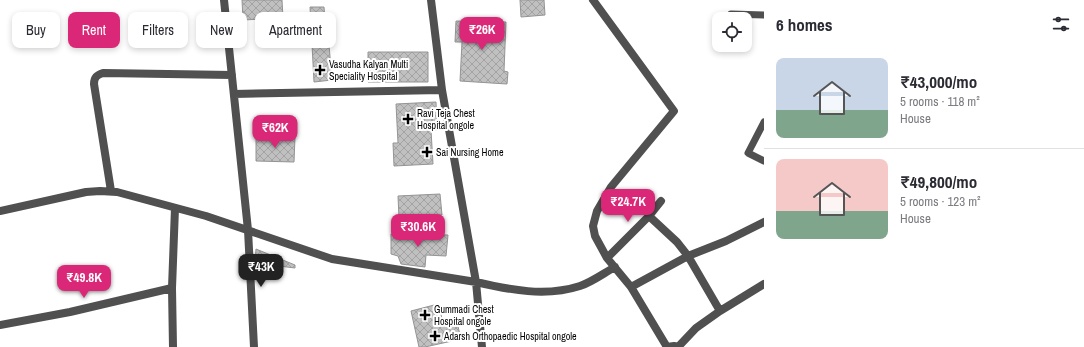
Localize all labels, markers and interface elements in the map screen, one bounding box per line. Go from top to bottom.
chip: Buy [12,12,60,48]
chip: Rent [68,12,120,48]
chip: Filters [128,12,188,48]
chip: New [196,12,247,48]
chip: Apartment [255,12,336,48]
map controls [712,12,752,52]
button: locate [712,12,752,52]
text: 6 homes [776,13,833,36]
icon: filters [1050,13,1072,35]
pin: ₹26K [458,17,506,51]
text: ₹26K [468,21,496,38]
place label: Vasudha Kalyan Multi Speciality Hospital [329,58,408,83]
marker: Vasudha Kalyan Multi Speciality Hospital [314,64,326,76]
text: ₹43,000/mo [900,70,977,93]
icon: home [808,74,856,122]
text: 5 rooms · 118 m² [900,93,980,110]
place label: Ravi Teja Chest Hospital ongole [417,107,475,132]
text: House [900,110,931,127]
marker: Ravi Teja Chest Hospital ongole [402,113,414,125]
pin: ₹62K [251,115,299,149]
text: ₹62K [261,119,289,136]
marker: Sai Nursing Home [421,146,433,158]
place label: Sai Nursing Home [436,146,504,159]
text: ₹49,800/mo [900,170,977,193]
icon: home [808,175,856,223]
pin: ₹24.7K [595,189,661,223]
text: ₹24.7K [610,193,646,210]
text: 5 rooms · 123 m² [900,193,981,210]
text: House [900,210,931,227]
pin: ₹30.6K [385,214,451,248]
text: ₹30.6K [400,218,436,235]
pin: ₹43K [237,254,285,288]
text: ₹43K [247,258,275,275]
pin: ₹49.8K [51,265,117,299]
text: ₹49.8K [66,269,102,286]
place label: Gummadi Chest Hospital ongole [434,303,494,328]
marker: Gummadi Chest Hospital ongole [419,309,431,321]
marker: Adarsh Orthopaedic Hospital ongole [429,330,441,342]
place label: Adarsh Orthopaedic Hospital ongole [443,330,577,343]

